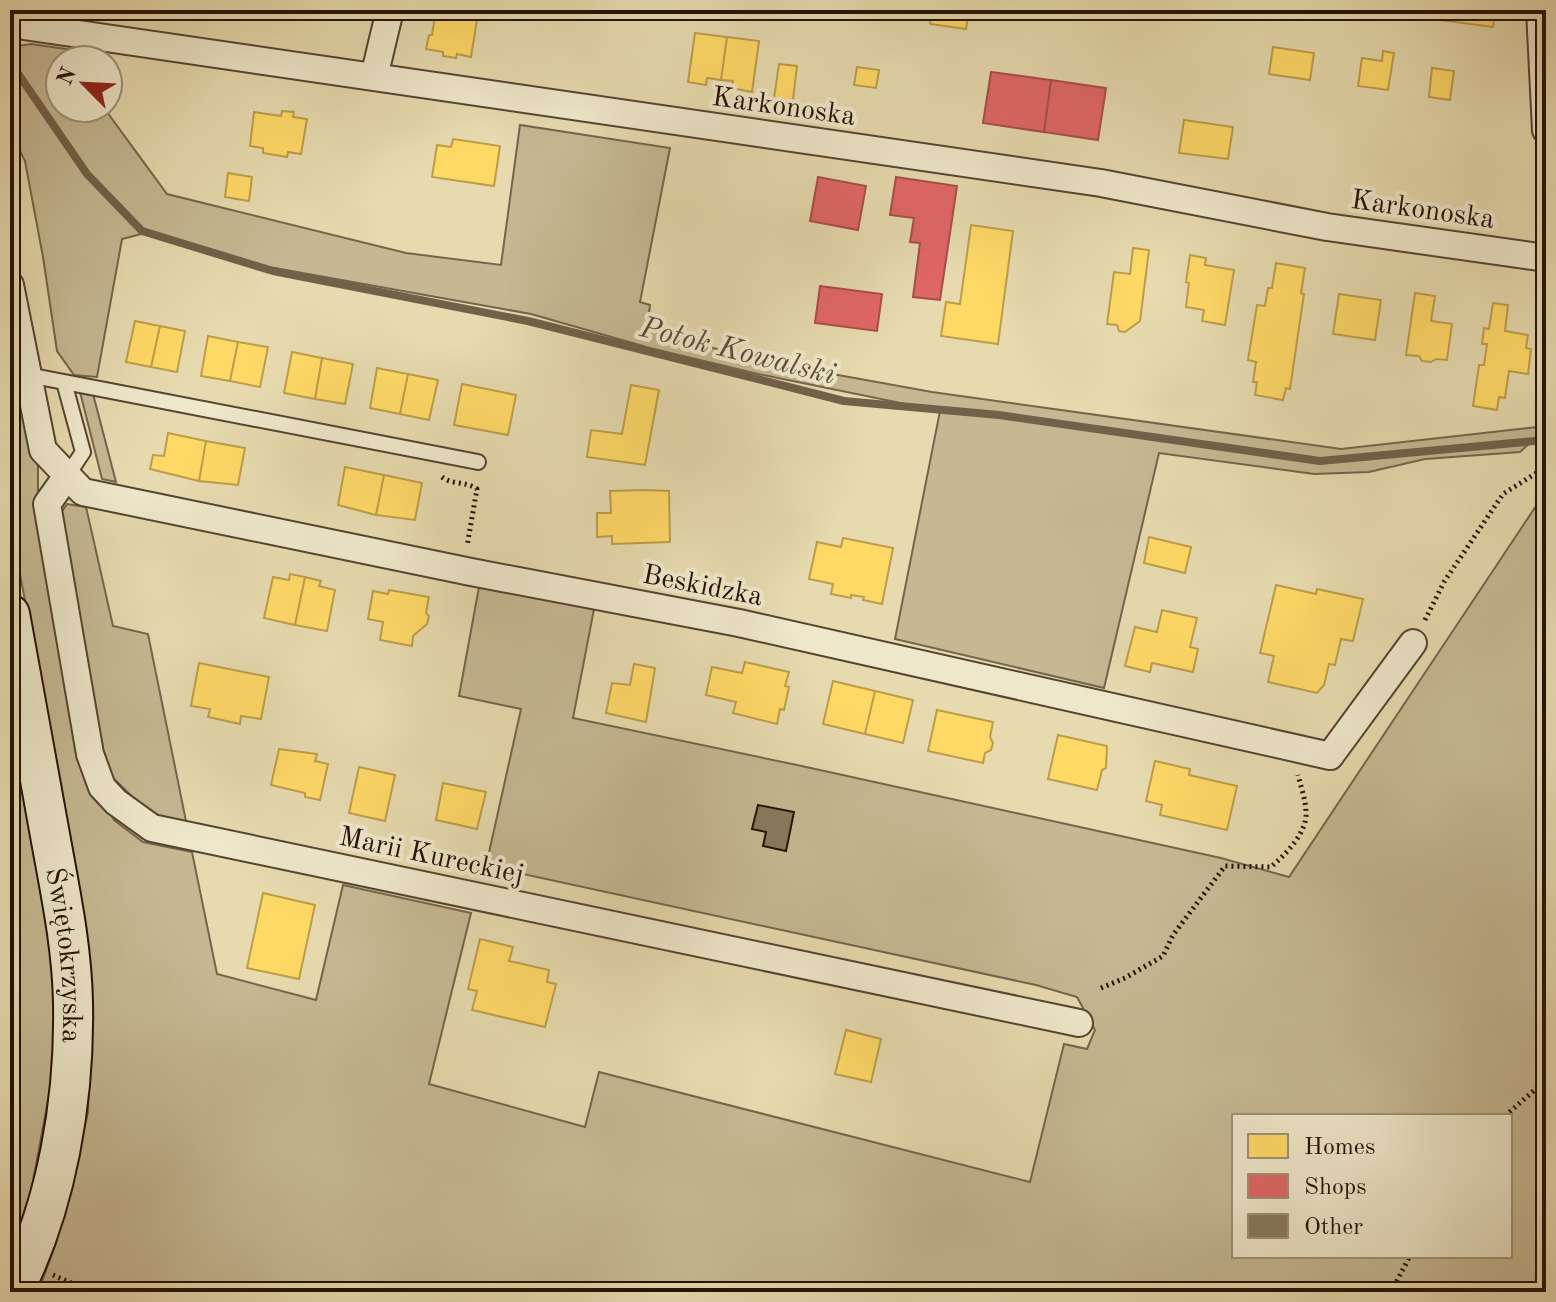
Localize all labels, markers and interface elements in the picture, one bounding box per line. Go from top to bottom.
north arrow [44,44,124,124]
text: N [54,64,81,89]
street label: Karkonoska [710,84,857,132]
street label: Karkonoska [1349,187,1496,235]
water label: Potok Kowalski [636,313,838,391]
street label: Beskidzka [640,562,765,612]
street label: Marii Kureckiej [336,824,526,890]
street label: Świętokrzyska [39,864,84,1044]
legend [1232,1114,1512,1258]
text: Homes [1304,1136,1375,1160]
text: Shops [1304,1176,1367,1200]
text: Other [1304,1216,1363,1240]

